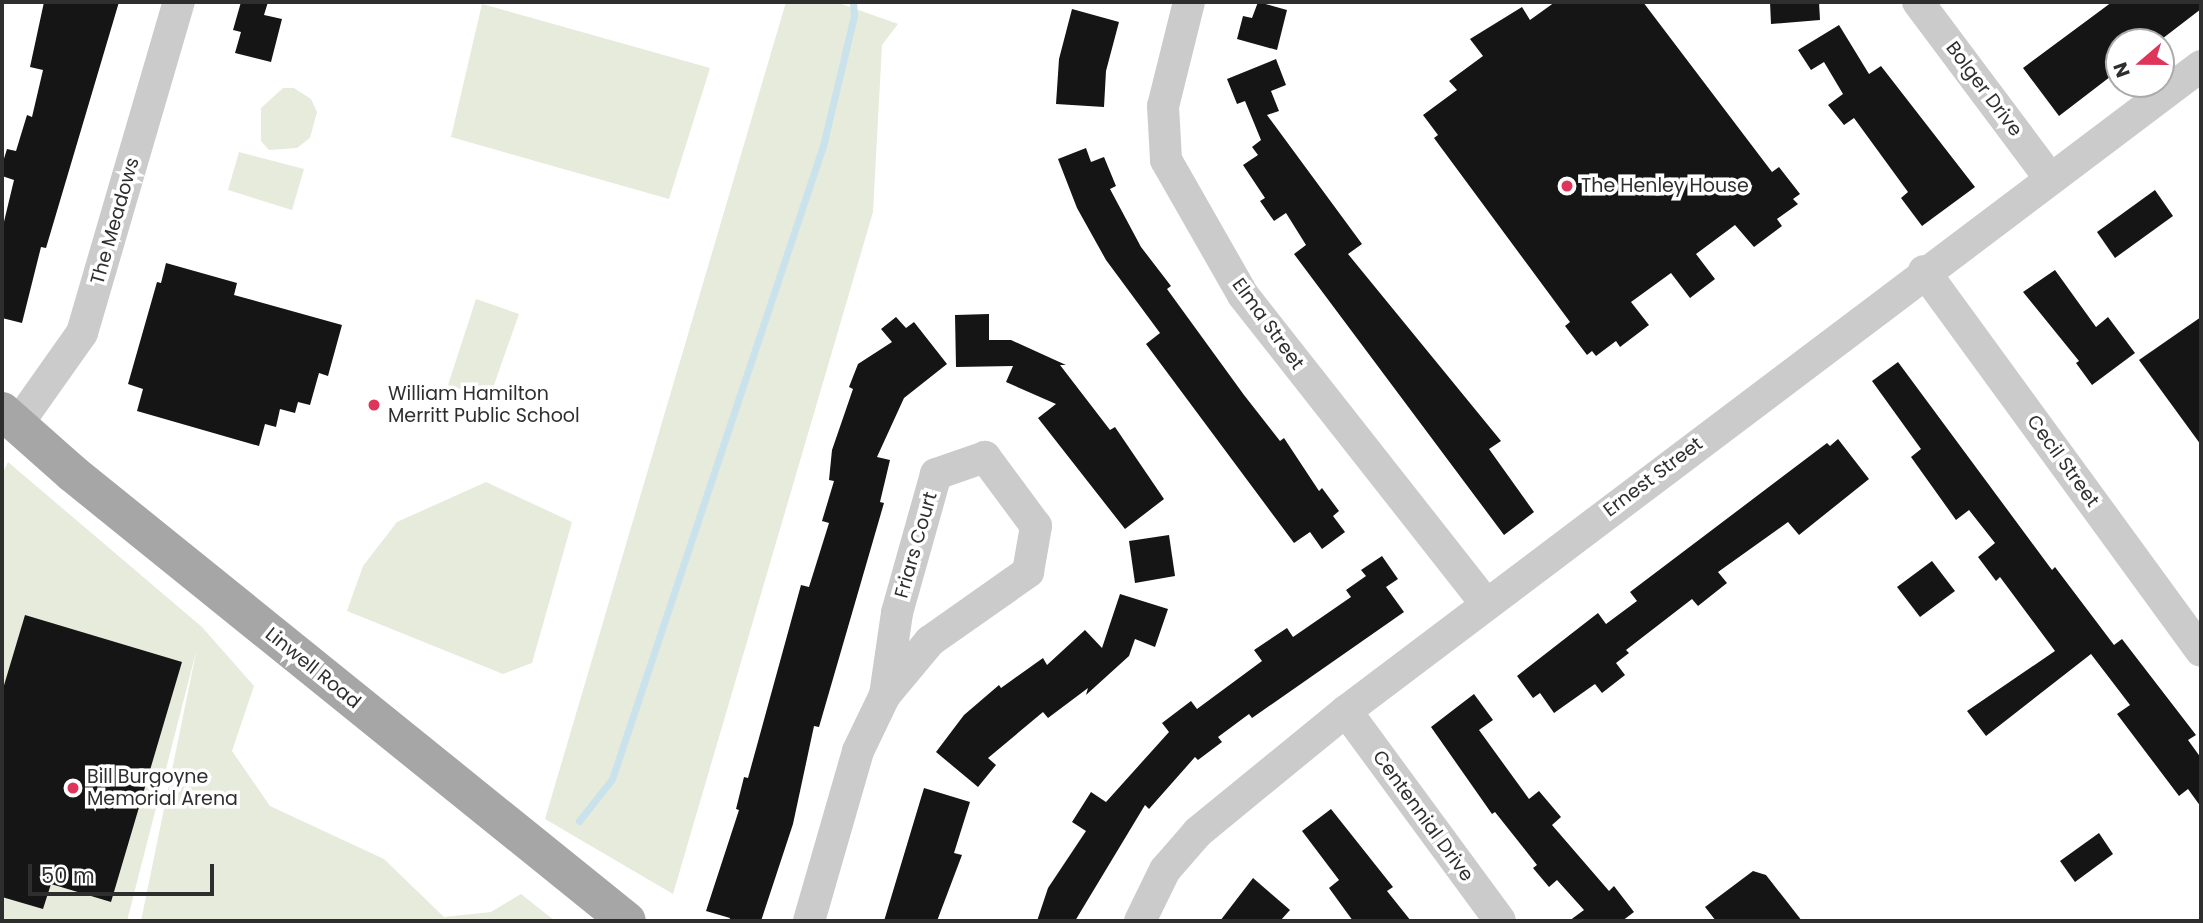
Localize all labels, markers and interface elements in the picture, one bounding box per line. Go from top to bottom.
north arrow [2105,28,2175,98]
street label: Bolger Drive [1941,37,2027,141]
text: N [2107,58,2137,81]
street label: The Meadows [86,155,144,287]
place label: The Henley House [1581,175,1749,197]
marker: The Henley House [1559,178,1575,194]
street label: Elma Street [1227,274,1309,374]
place label: William Hamilton Merritt Public School [388,383,580,427]
marker: William Hamilton Merritt Public School [366,397,382,413]
street label: Cecil Street [2022,411,2104,511]
street label: Ernest Street [1599,432,1707,522]
street label: Friars Court [890,489,942,601]
street label: Linwell Road [261,623,365,713]
street label: Centennial Drive [1368,746,1478,886]
place label: Bill Burgoyne Memorial Arena [87,766,238,810]
marker: Bill Burgoyne Memorial Arena [65,780,81,796]
scale bar [32,850,217,894]
text: 50 m [41,861,95,890]

